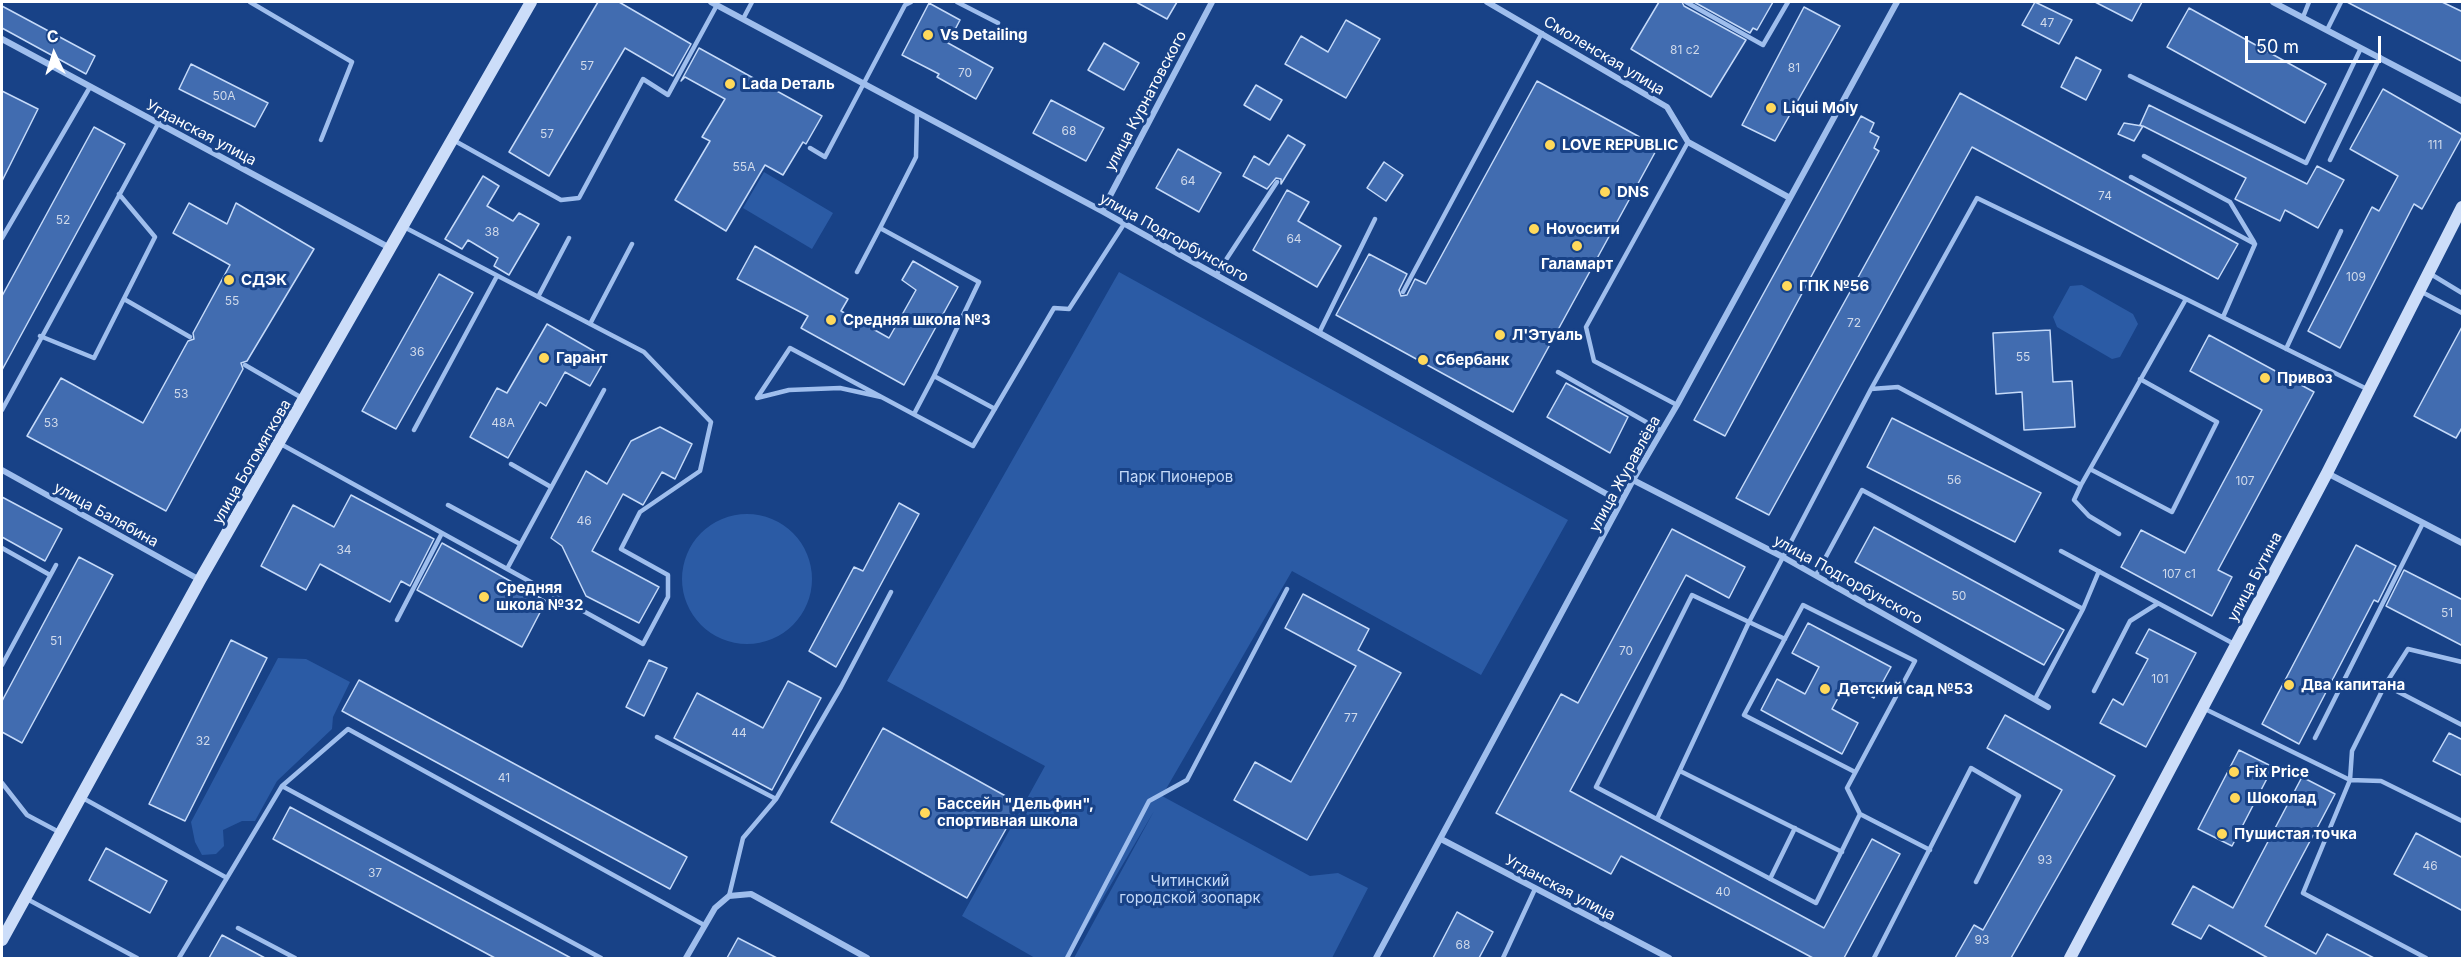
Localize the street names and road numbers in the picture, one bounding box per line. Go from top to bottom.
street label: Смоленская улица [1540,13,1668,99]
street label: улица Курнатовского [1101,28,1191,174]
street label: Угданская улица [143,96,259,170]
street label: улица Подгорбунского [1096,189,1252,287]
street label: улица Богомягкова [209,396,295,528]
street label: улица Журавлёва [1586,413,1664,535]
street label: улица Балябина [50,479,162,551]
street label: улица Бутина [2224,529,2286,625]
street label: улица Подгорбунского [1770,531,1926,629]
street label: Угданская улица [1502,851,1618,925]

